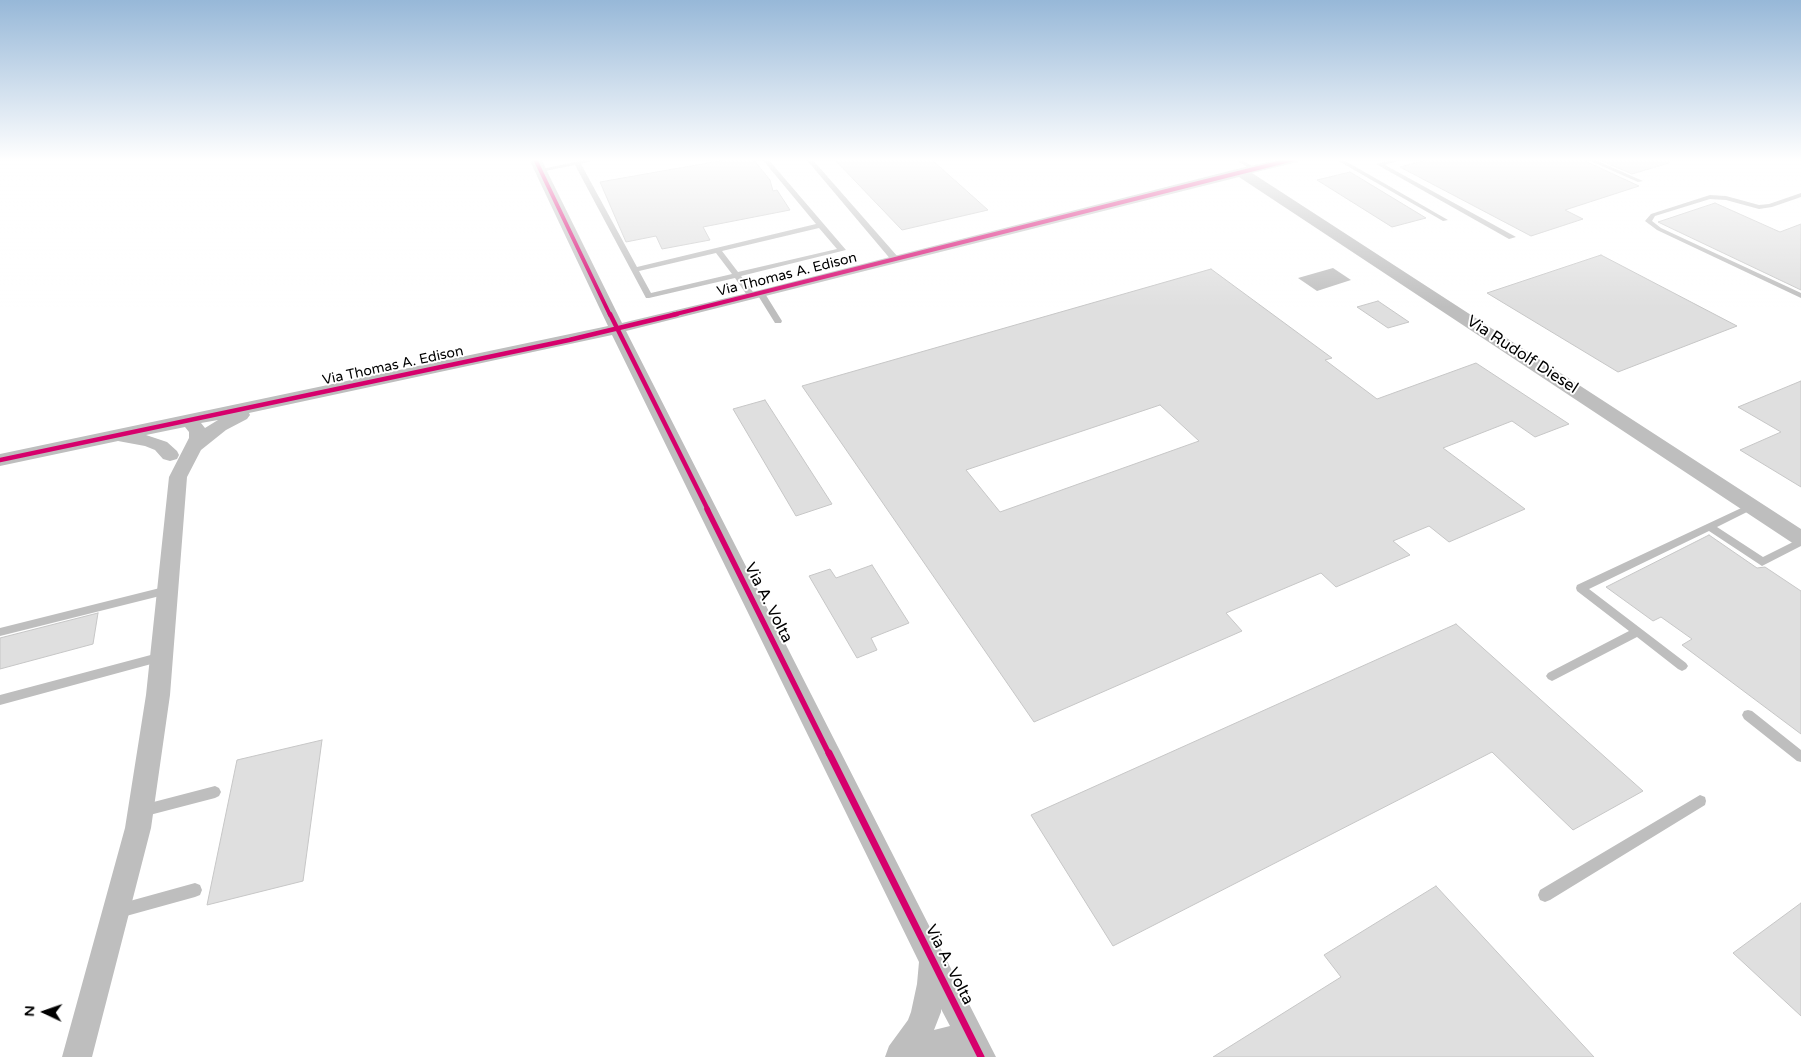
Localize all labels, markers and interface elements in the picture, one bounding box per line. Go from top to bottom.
street label: Via Thomas A. Edison [715,249,859,301]
street label: Via Rudolf Diesel [1463,312,1581,398]
street label: Via Thomas A. Edison [321,343,465,389]
street label: Via A. Volta [740,560,796,646]
street label: Via A. Volta [921,922,977,1008]
north arrow [20,987,70,1037]
text: N [21,1005,38,1017]

